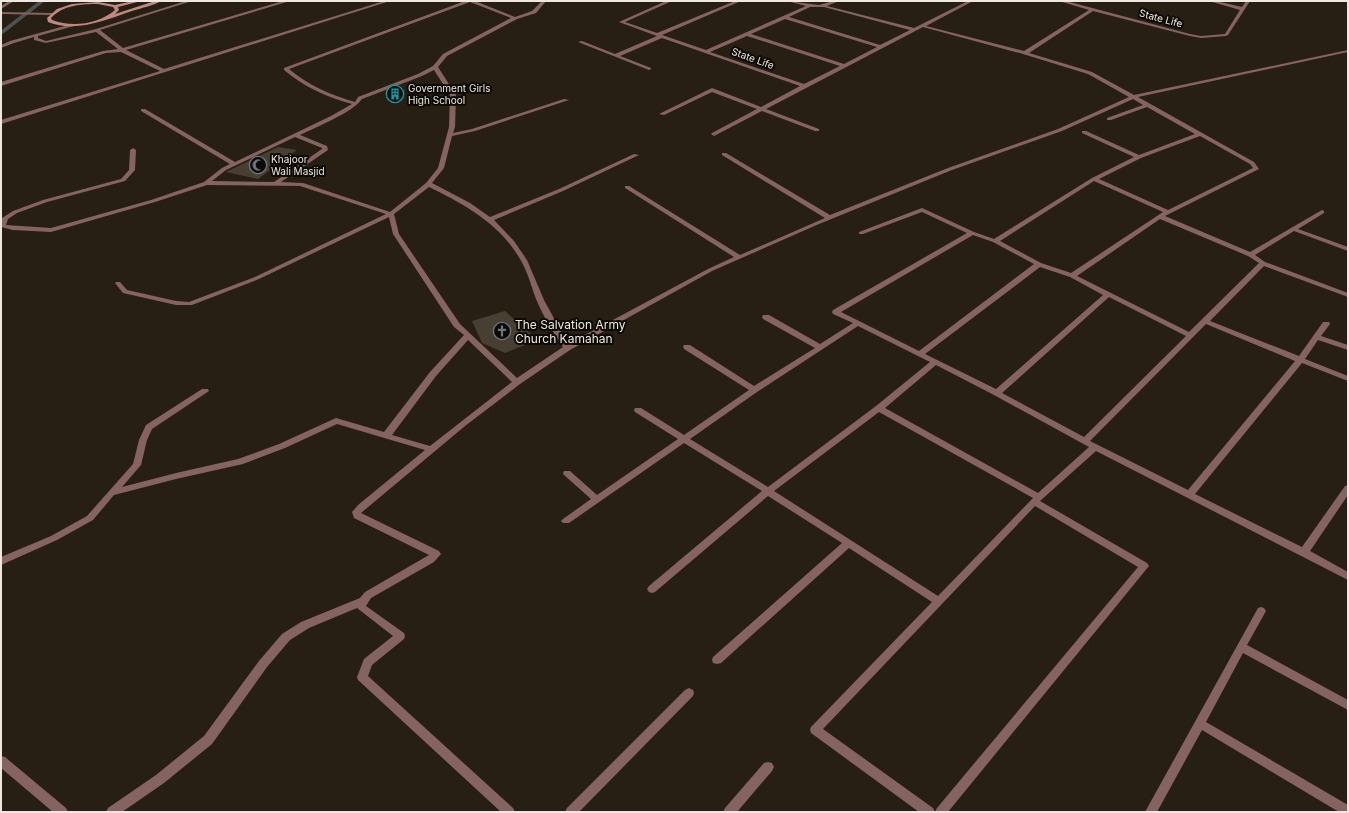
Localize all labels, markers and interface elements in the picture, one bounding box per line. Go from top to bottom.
street label: State Life [1138,6,1184,30]
street label: State Life [730,45,776,71]
place label: Government Girls High School [408,82,490,106]
building icon: Government Girls High School [385,84,405,104]
place label: Khajoor Wali Masjid [271,153,325,177]
mosque icon: Khajoor Wali Masjid [248,155,268,175]
place label: The Salvation Army Church Kamahan [515,317,626,346]
church icon: The Salvation Army Church Kamahan [492,321,512,341]

